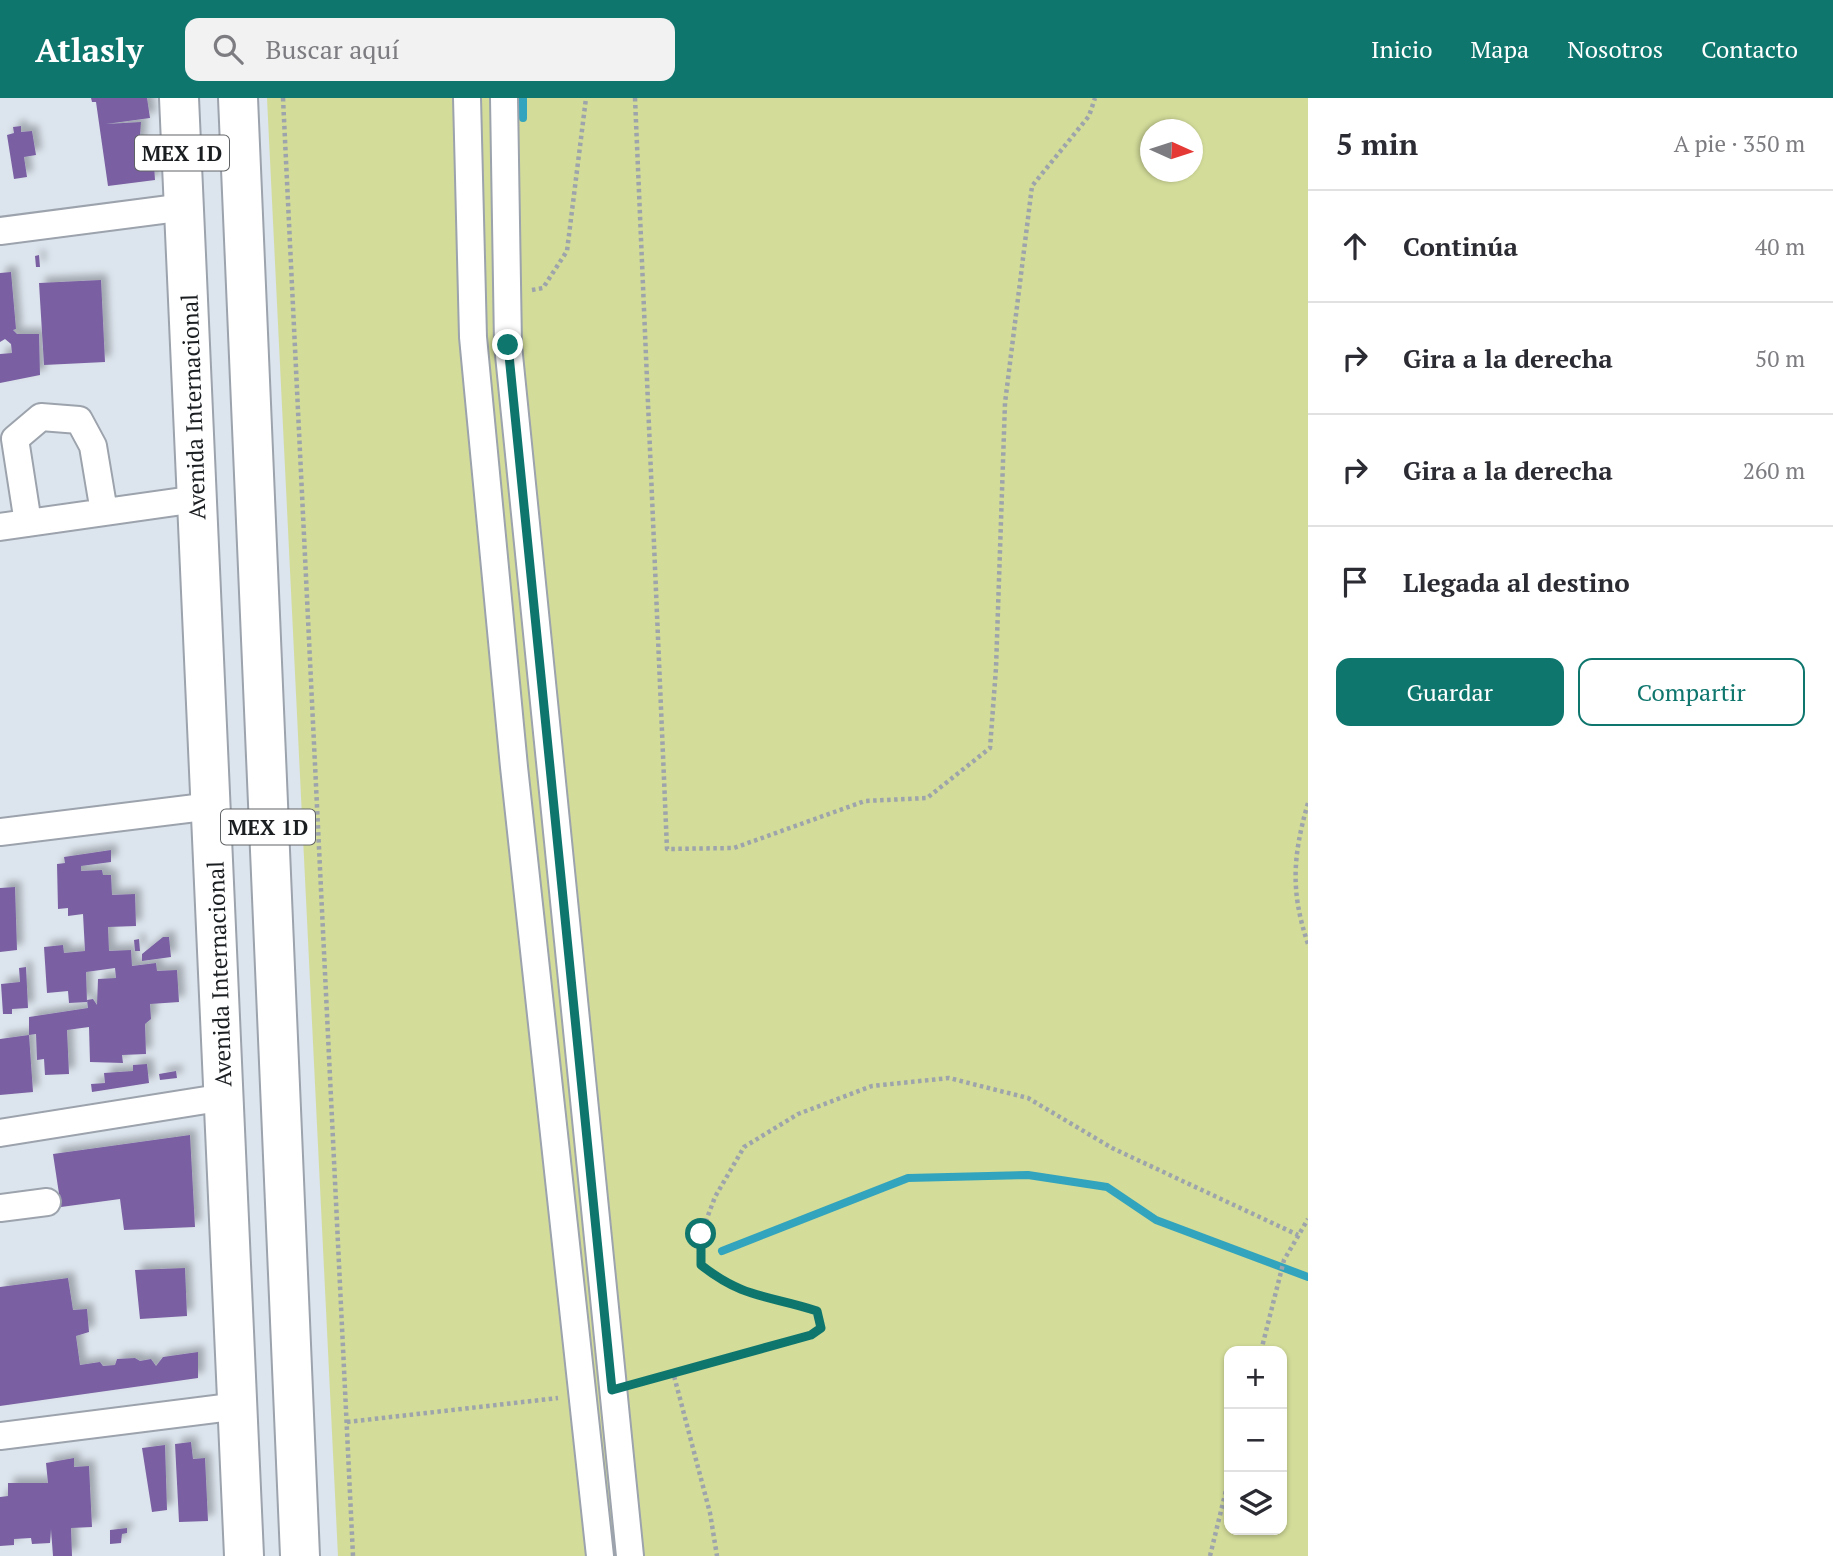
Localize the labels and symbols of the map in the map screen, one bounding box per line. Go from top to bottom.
north arrow [1140,119,1203,182]
road number: MEX 1D [135,136,229,170]
street label: Avenida Internacional [174,293,212,520]
route end [492,329,523,360]
road number: MEX 1D [221,810,315,844]
street label: Avenida Internacional [200,860,238,1087]
route start [685,1218,716,1249]

